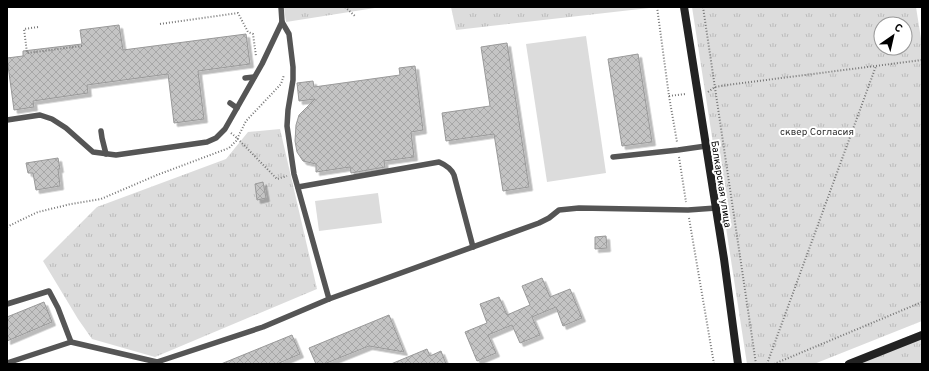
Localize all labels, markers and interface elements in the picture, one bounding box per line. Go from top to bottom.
north arrow [873,16,913,56]
text: С [891,21,905,36]
park label: сквер Согласия [780,126,854,139]
street label: Балкарская улица [707,140,734,229]

